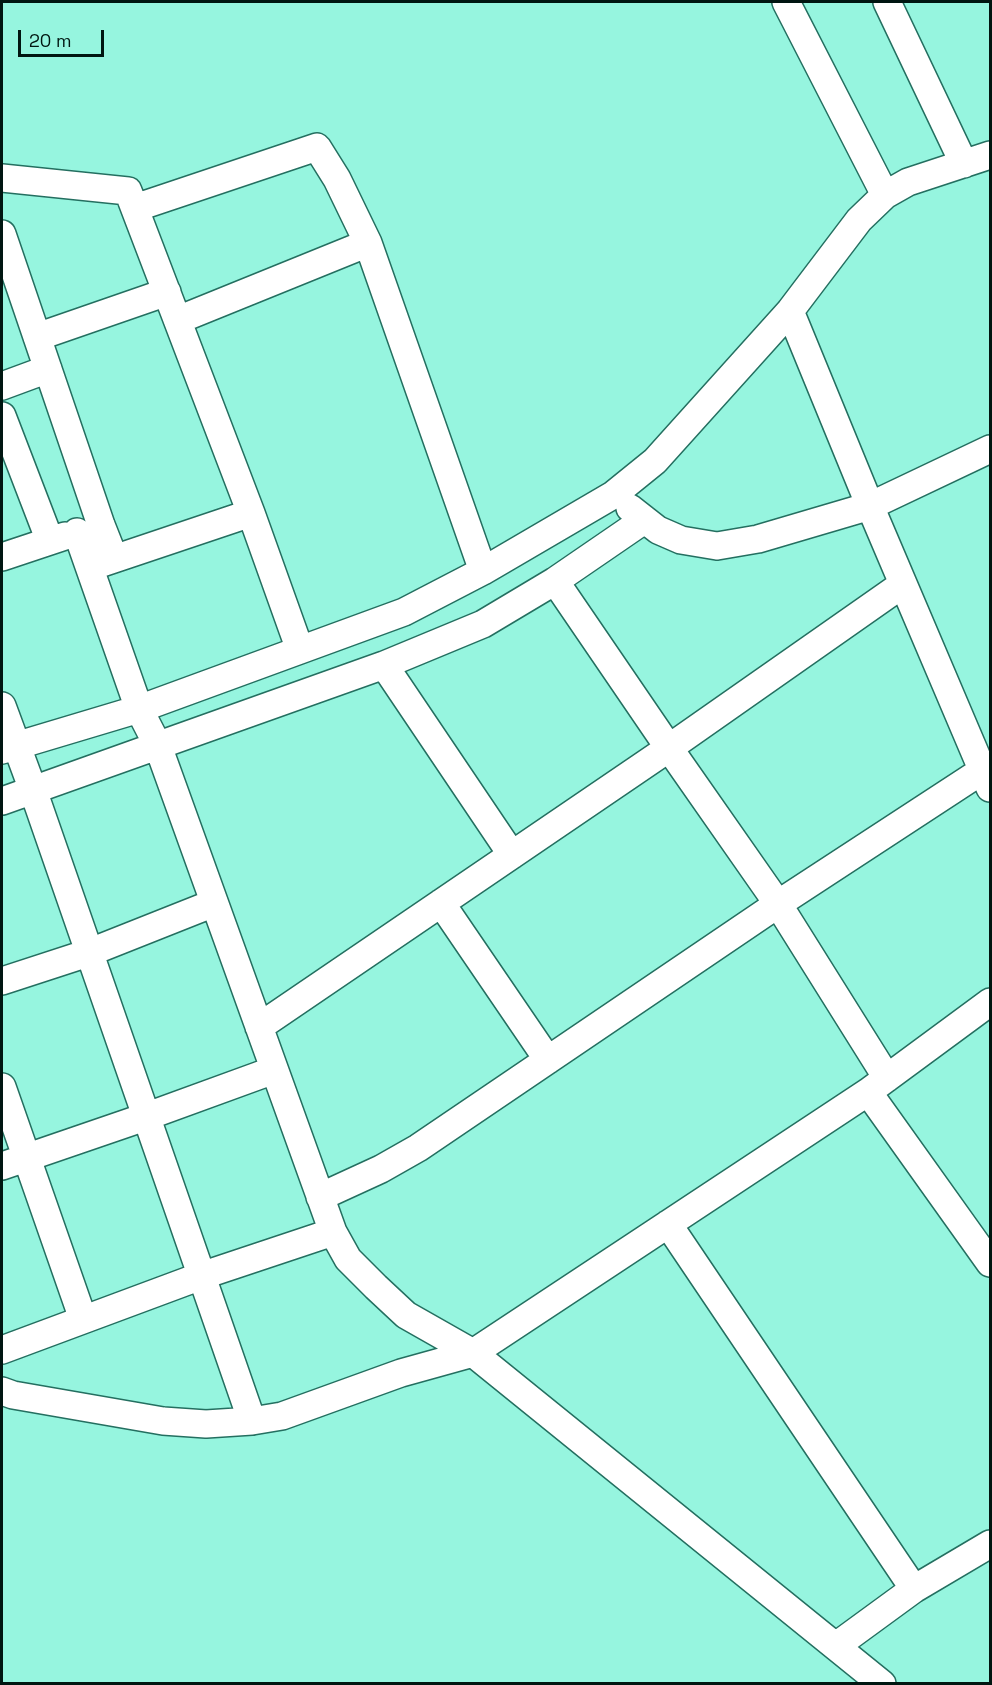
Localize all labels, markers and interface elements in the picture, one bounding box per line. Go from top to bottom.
scale bar [21,18,106,56]
text: 20 m [29,29,72,52]

